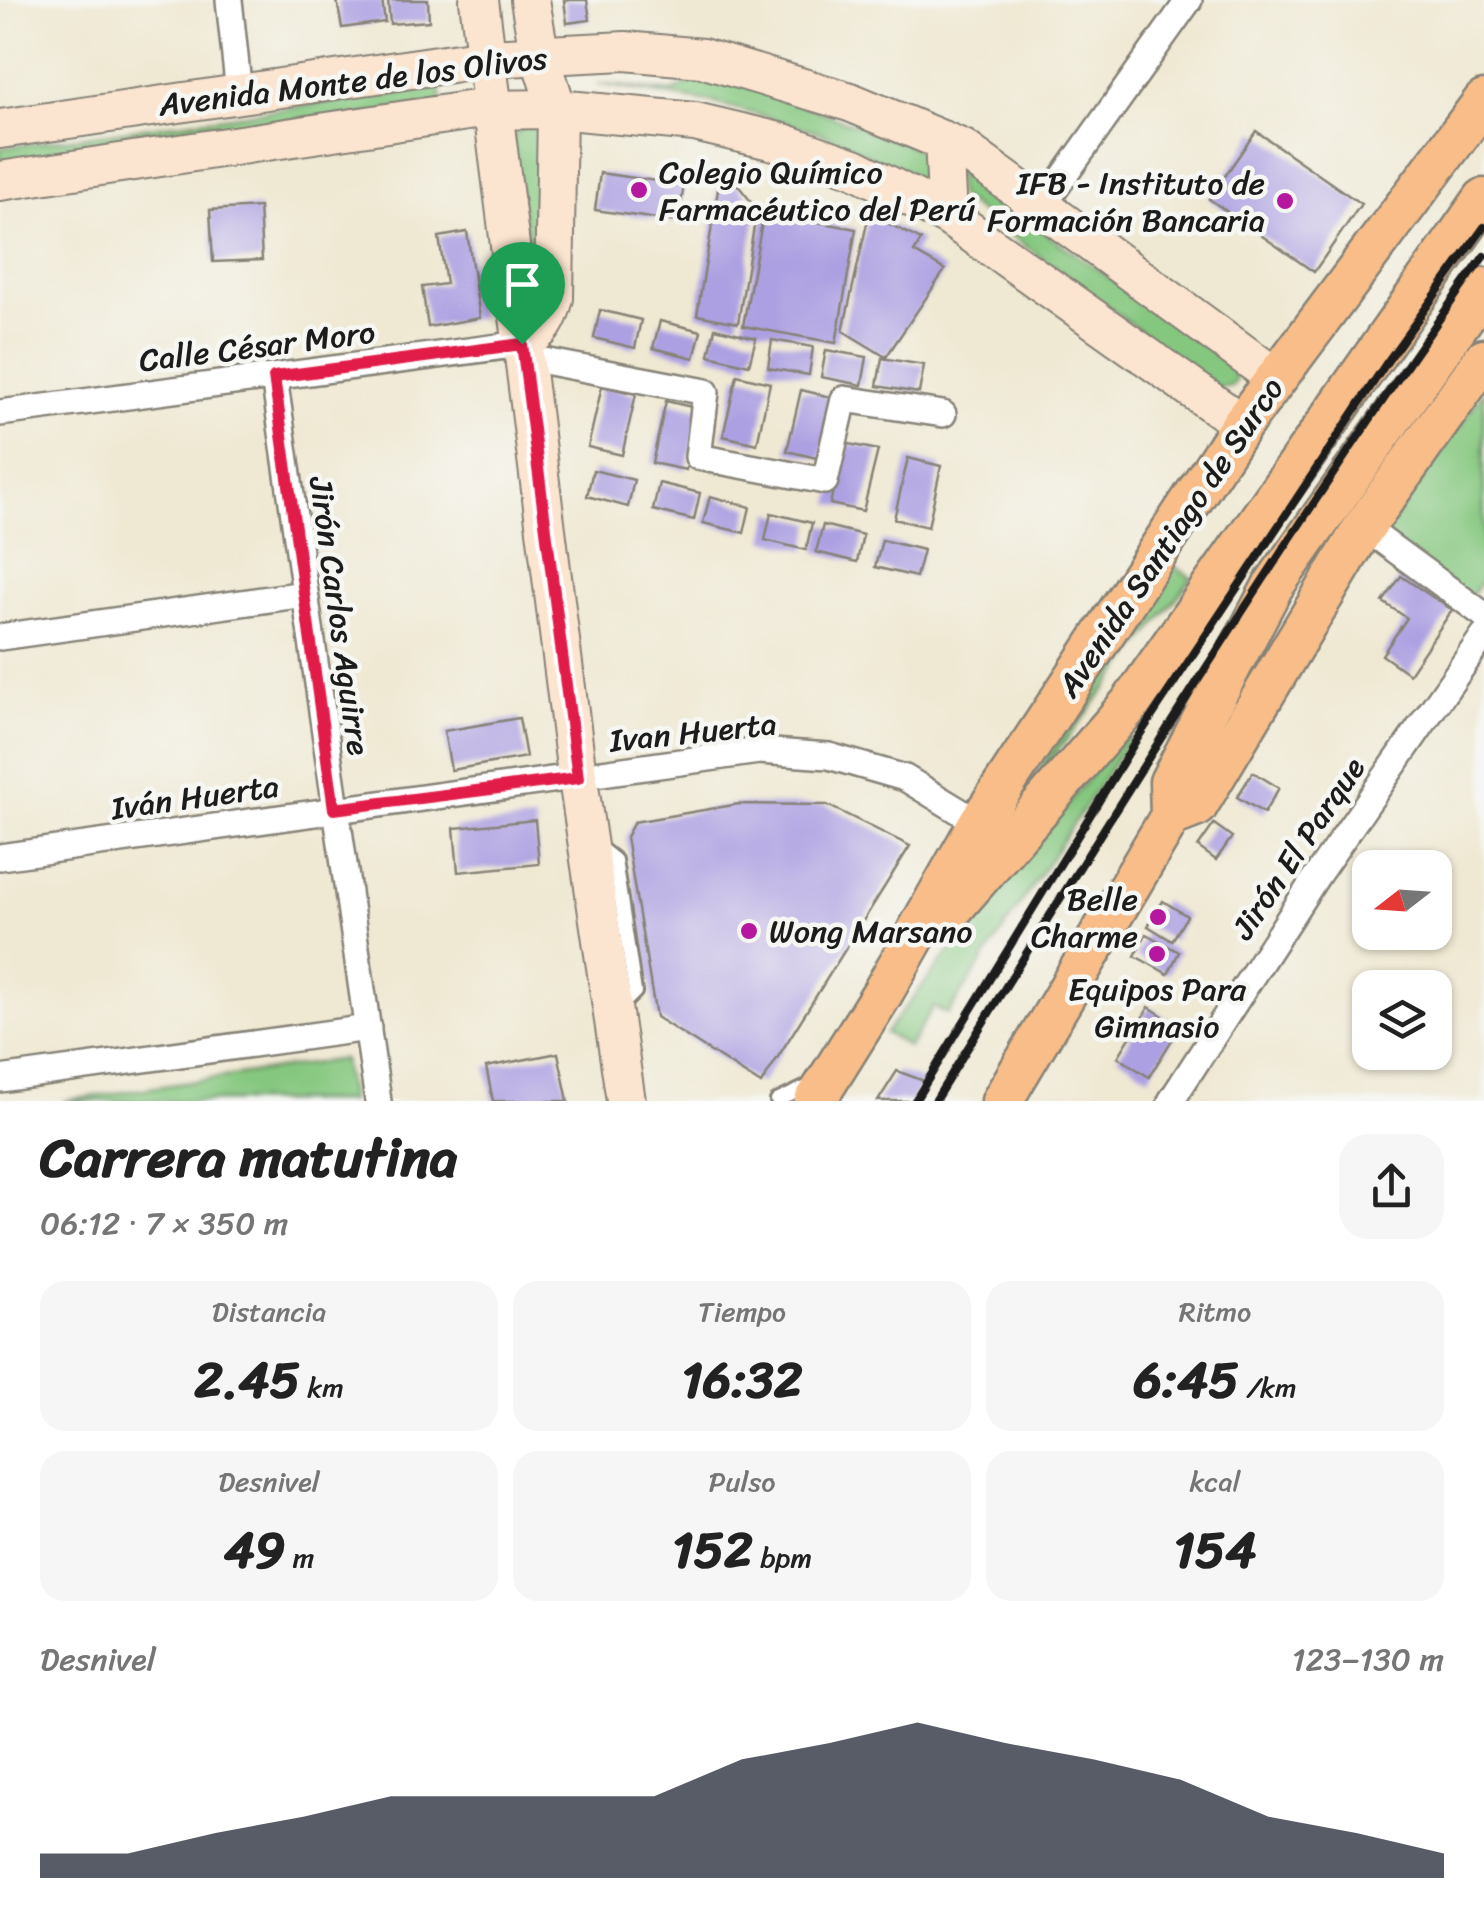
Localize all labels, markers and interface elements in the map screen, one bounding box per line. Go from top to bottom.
street label: Avenida Monte de los Olivos [154,29,551,134]
place label: Colegio Químico Farmacéutico del Perú [659,144,976,238]
place label: IFB - Instituto de Formación Bancaria [987,155,1265,249]
marker: Colegio Químico Farmacéutico del Perú [628,179,650,201]
marker: IFB - Instituto de Formación Bancaria [1274,190,1296,212]
pin [480,242,565,345]
icon: arrive [495,257,550,312]
street label: Calle César Moro [136,304,378,389]
street label: Avenida Santiago de Surco [1041,365,1299,710]
street label: Jirón Carlos Aguirre [292,472,387,759]
street label: Ivan Huerta [606,695,779,770]
street label: Jirón El Parque [1215,745,1381,952]
street label: Iván Huerta [107,758,283,838]
north arrow [1352,850,1452,950]
map controls [1352,850,1452,1070]
place label: Belle Charme [1031,871,1138,965]
place label: Wong Marsano [769,903,973,960]
marker: Belle Charme [1147,906,1169,928]
marker: Wong Marsano [738,920,760,942]
marker: Equipos Para Gimnasio [1146,943,1168,965]
place label: Equipos Para Gimnasio [1068,961,1247,1055]
button: layers [1352,970,1452,1070]
text: Carrera matutina [40,1109,458,1206]
button: share [1339,1134,1444,1239]
text: 06:12 · 7 × 350 m [40,1195,288,1252]
text: Distancia [212,1287,326,1336]
text: Tiempo [698,1287,786,1336]
text: Ritmo [1179,1287,1251,1336]
text: 2.45 [194,1336,300,1425]
text: 16:32 [681,1336,803,1425]
text: 6:45 [1134,1336,1239,1425]
text: km [300,1363,344,1412]
text: /km [1239,1363,1296,1412]
text: Desnivel [218,1457,320,1506]
text: Pulso [708,1457,776,1506]
text: kcal [1190,1457,1240,1506]
text: 49 [224,1506,286,1595]
text: 152 [672,1506,753,1595]
text: 154 [1173,1506,1257,1595]
text: m [286,1533,314,1582]
text: bpm [753,1533,812,1582]
text: Desnivel [40,1631,156,1688]
text: 123–130 m [1292,1631,1444,1688]

